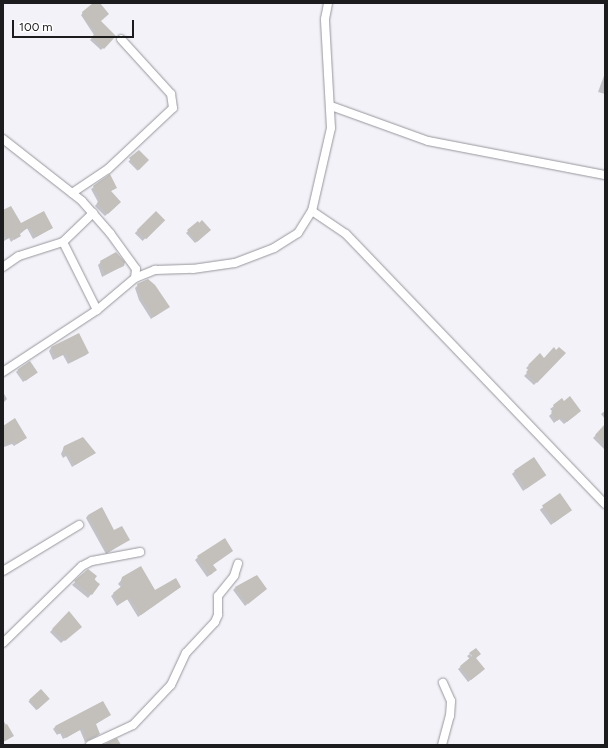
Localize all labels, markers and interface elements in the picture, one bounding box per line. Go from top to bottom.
scale bar [14,12,136,38]
text: 100 m [19,20,53,34]

